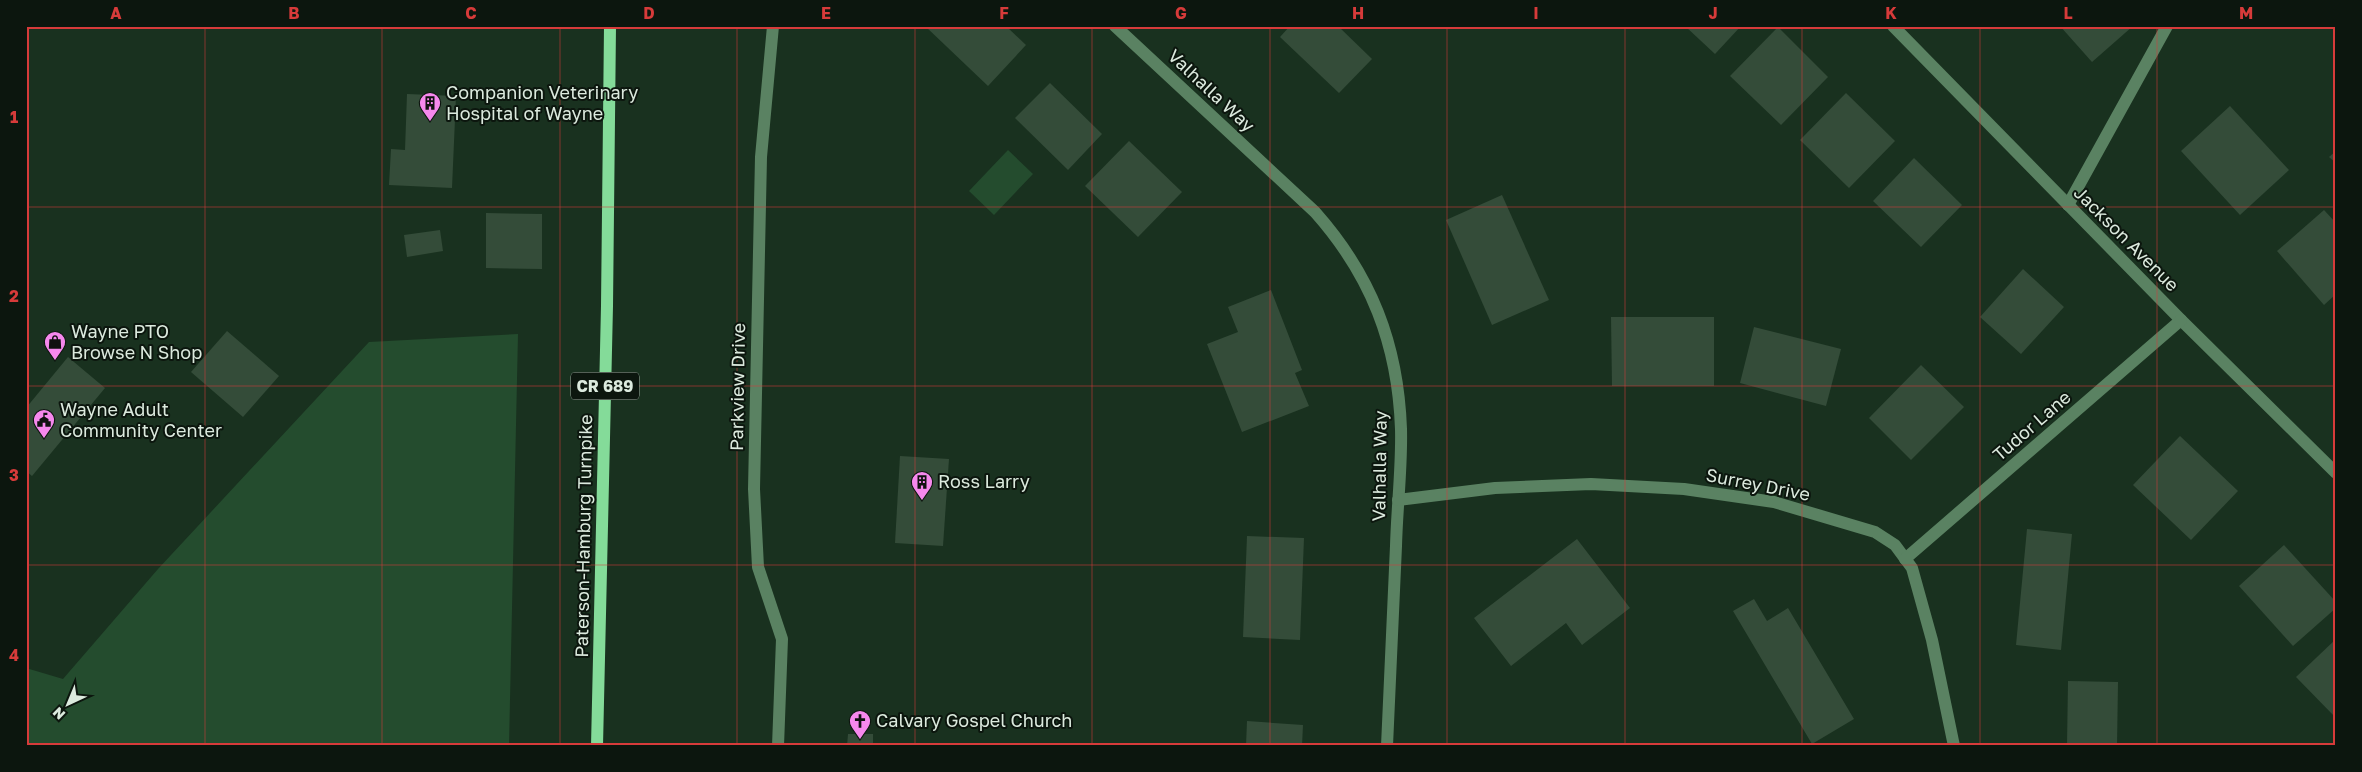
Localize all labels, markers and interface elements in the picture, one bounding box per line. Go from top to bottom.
text: A [110,3,122,23]
text: B [288,3,300,23]
text: C [465,3,477,23]
text: D [643,3,655,23]
text: E [821,3,831,23]
text: F [999,3,1009,23]
text: G [1175,3,1187,23]
text: H [1352,3,1364,23]
text: I [1533,3,1539,23]
text: J [1708,3,1718,23]
text: K [1885,3,1897,23]
text: L [2063,3,2073,23]
text: M [2239,3,2253,23]
street label: Valhalla Way [1164,44,1260,136]
place label: Companion Veterinary Hospital of Wayne [446,81,638,124]
building icon: Companion Veterinary Hospital of Wayne [418,91,442,122]
text: 1 [10,107,18,127]
street label: Jackson Avenue [2070,181,2184,295]
text: 2 [9,286,19,306]
place label: Wayne PTO Browse N Shop [71,320,202,363]
street label: Parkview Drive [725,323,749,451]
shop icon: Wayne PTO Browse N Shop [43,330,67,361]
road number: CR 689 [571,372,639,400]
street label: Tudor Lane [1988,385,2075,465]
place label: Wayne Adult Community Center [60,398,222,441]
public building icon: Wayne Adult Community Center [32,408,56,439]
street label: Valhalla Way [1367,410,1391,522]
street label: Paterson-Hamburg Turnpike [570,414,596,658]
street label: Surrey Drive [1704,463,1812,505]
text: 3 [9,465,19,485]
building icon: Ross Larry [910,470,934,501]
place label: Ross Larry [938,470,1030,492]
text: 4 [9,645,19,665]
north arrow [42,680,92,730]
text: N [49,704,68,724]
church icon: Calvary Gospel Church [848,709,872,740]
place label: Calvary Gospel Church [876,709,1072,731]

